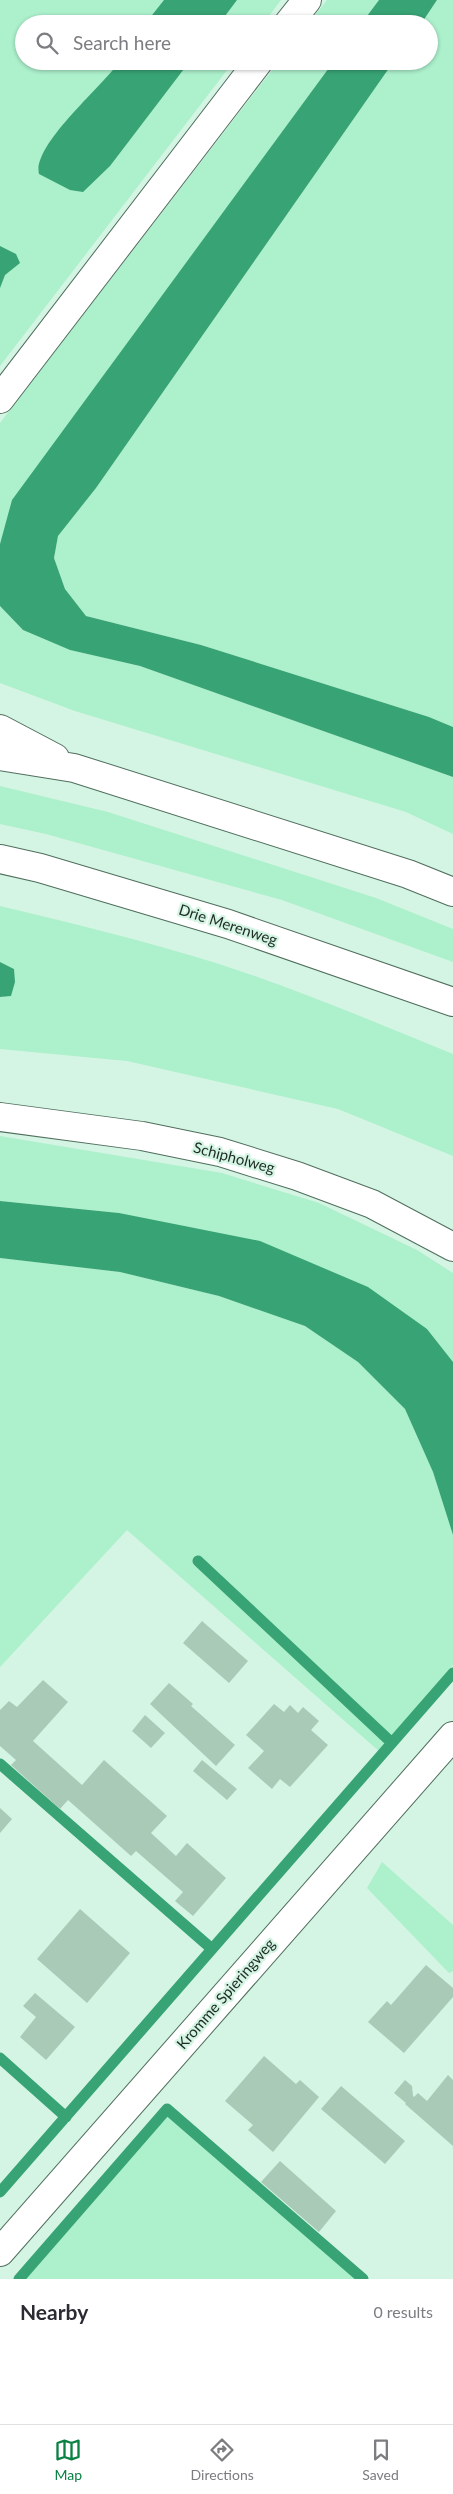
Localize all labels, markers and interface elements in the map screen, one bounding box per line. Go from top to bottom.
search box [15,15,438,70]
icon: search [33,29,61,57]
text: Search here [73,31,171,54]
street label: Drie Merenweg [177,900,280,949]
street label: Schipholweg [192,1138,277,1177]
street label: Kromme Spieringweg [172,1934,278,2052]
text: Nearby [20,2299,88,2324]
text: 0 results [373,2302,433,2321]
tab: Map [54,2436,82,2483]
tab: Directions [191,2436,254,2483]
tab: Saved [362,2436,399,2483]

